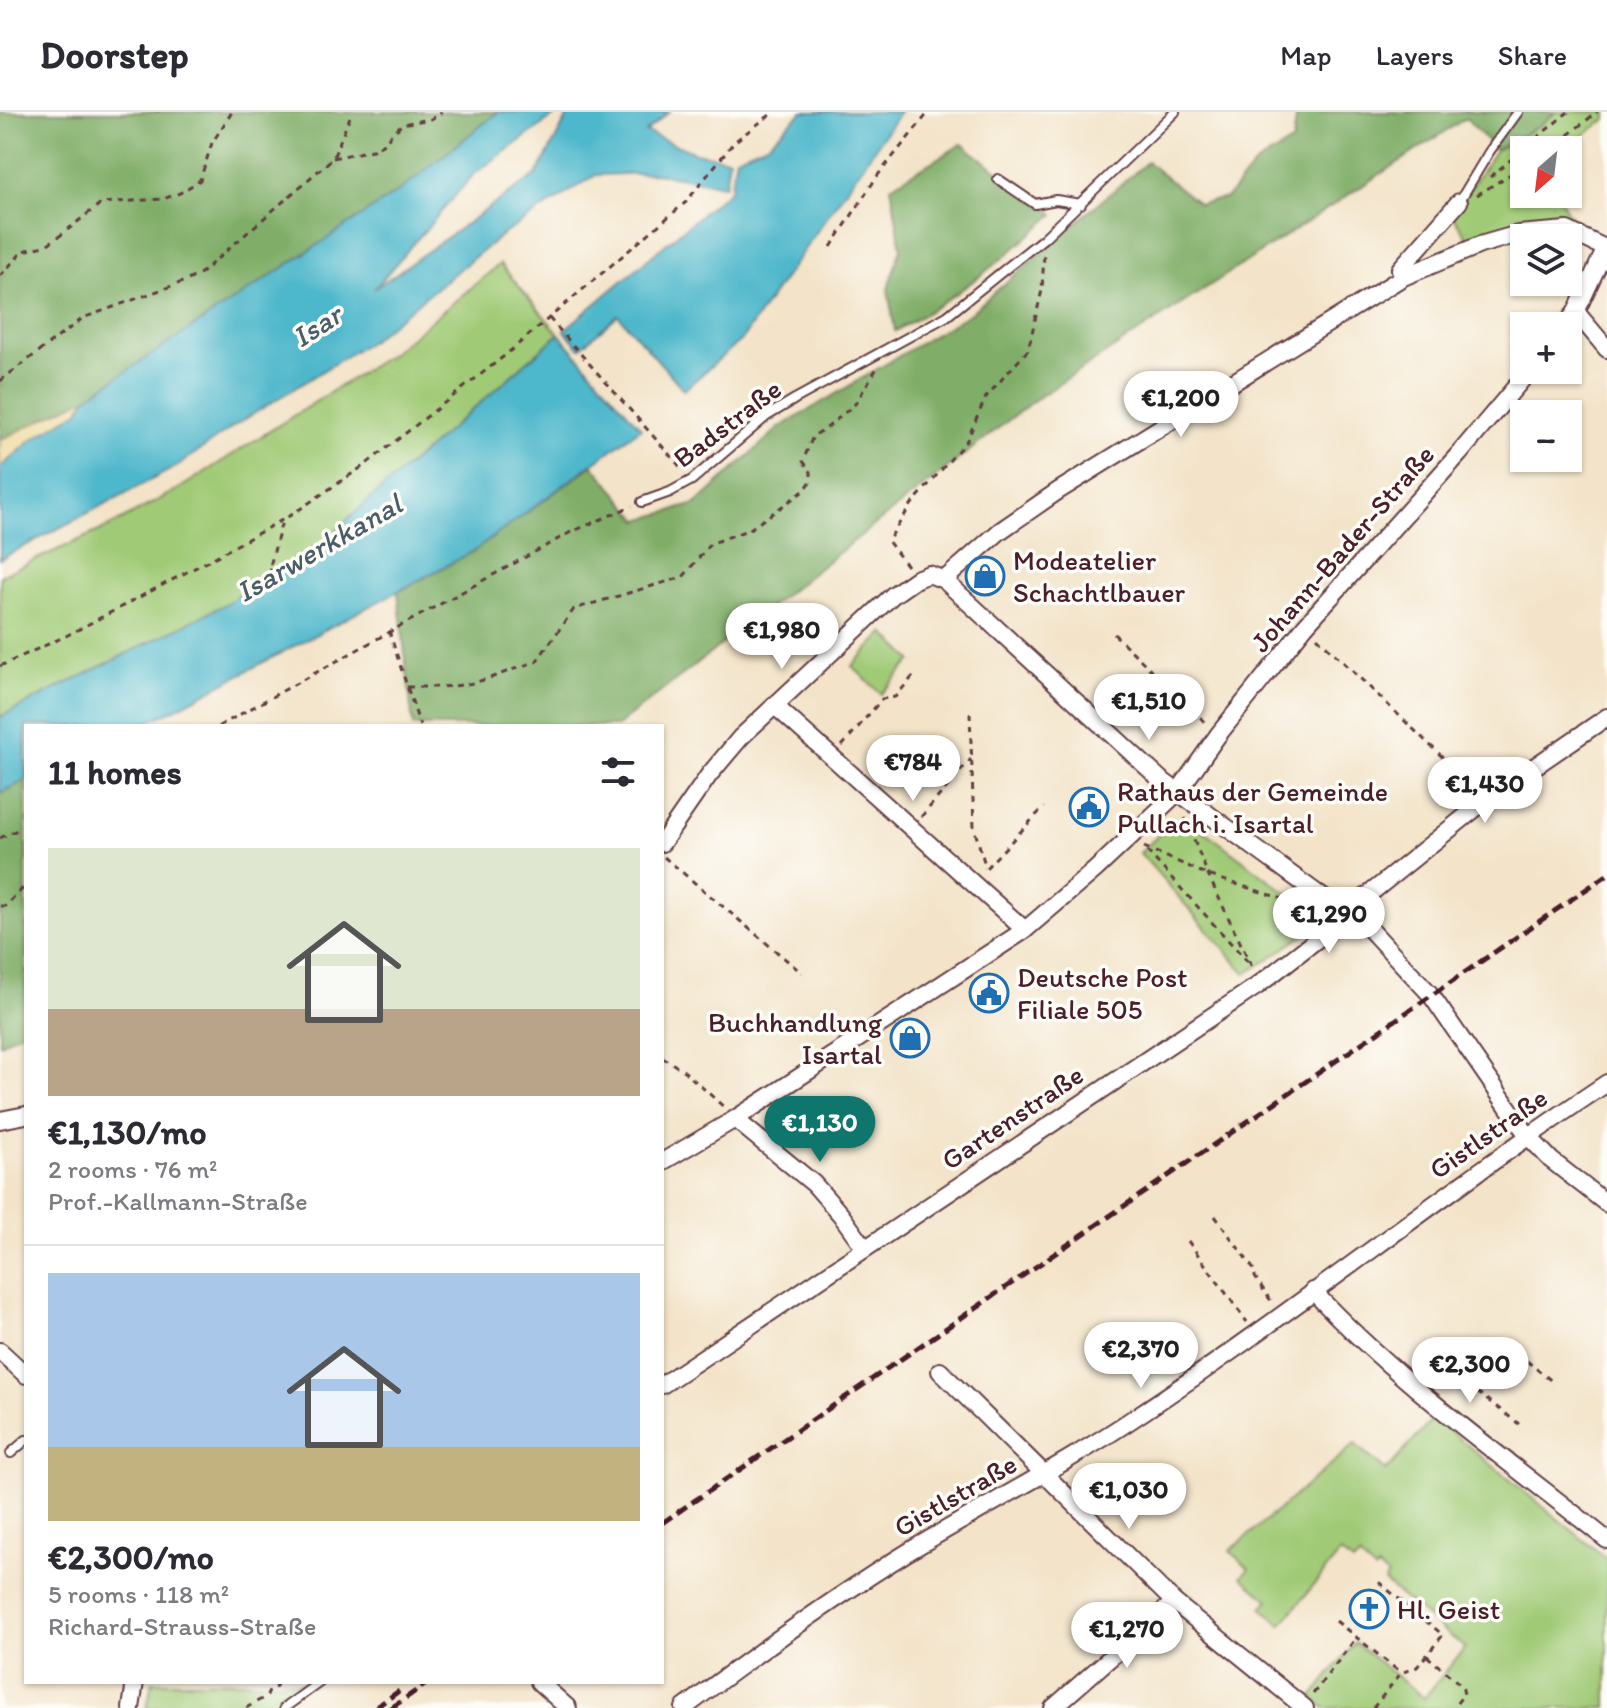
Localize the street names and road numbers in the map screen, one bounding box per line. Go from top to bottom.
street label: Badstraße [666,371,788,475]
street label: Johann-Bader-Straße [1243,438,1441,658]
street label: Gartenstraße [935,1057,1089,1177]
street label: Gistlstraße [1422,1080,1554,1186]
street label: Gistlstraße [887,1446,1023,1544]

